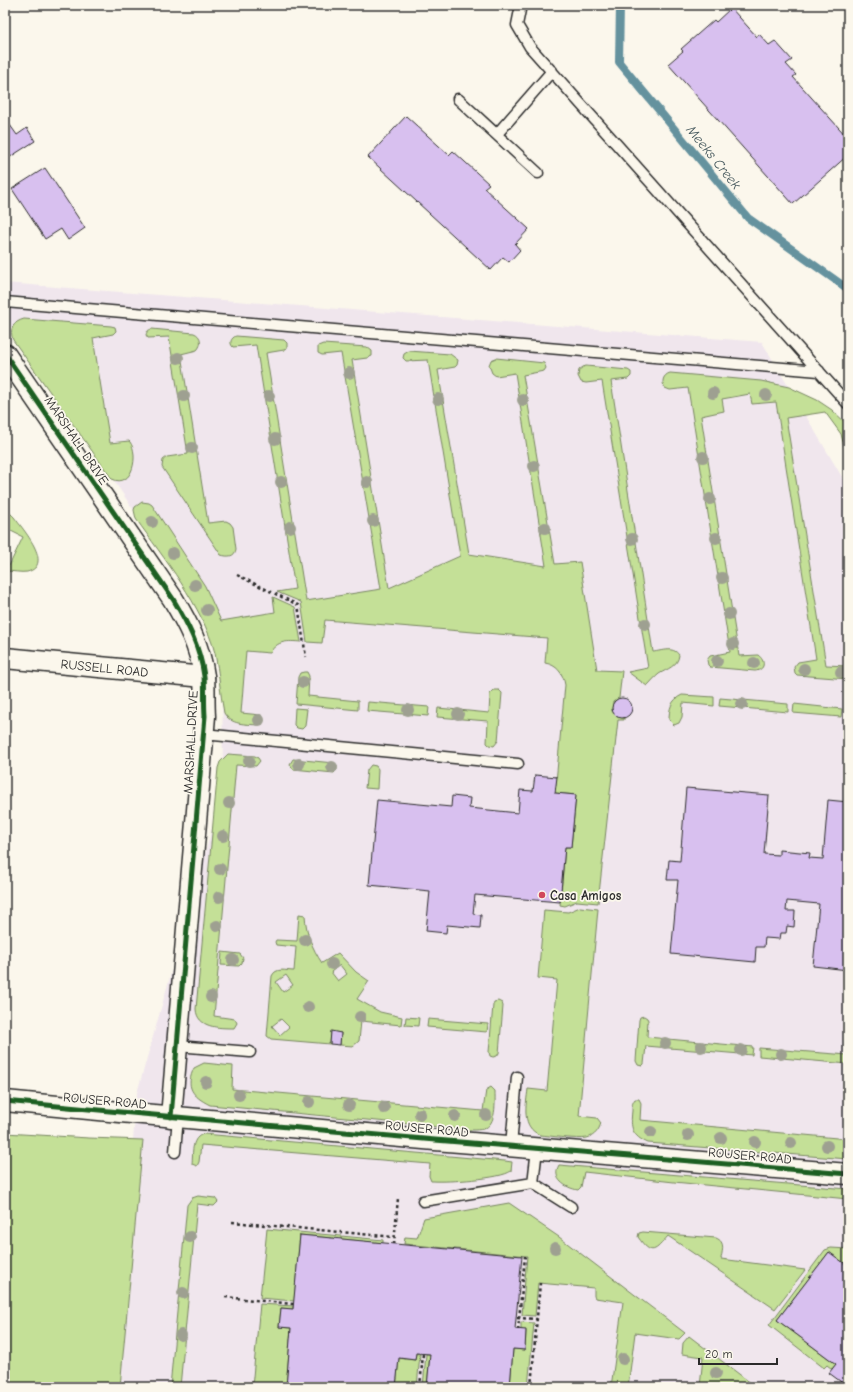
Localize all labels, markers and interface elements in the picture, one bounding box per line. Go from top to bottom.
water label: Meeks Creek [682,121,745,193]
street label: MARSHALL DRIVE [41,393,112,488]
street label: RUSSELL ROAD [60,656,149,680]
street label: MARSHALL DRIVE [180,690,201,794]
place label: Casa Amigos [550,888,622,903]
marker: Casa Amigos [537,890,547,900]
street label: ROUSER ROAD [62,1089,147,1112]
street label: ROUSER ROAD [384,1117,469,1140]
street label: ROUSER ROAD [707,1144,792,1167]
scale bar [699,1340,777,1366]
text: 20 m [705,1347,733,1361]

